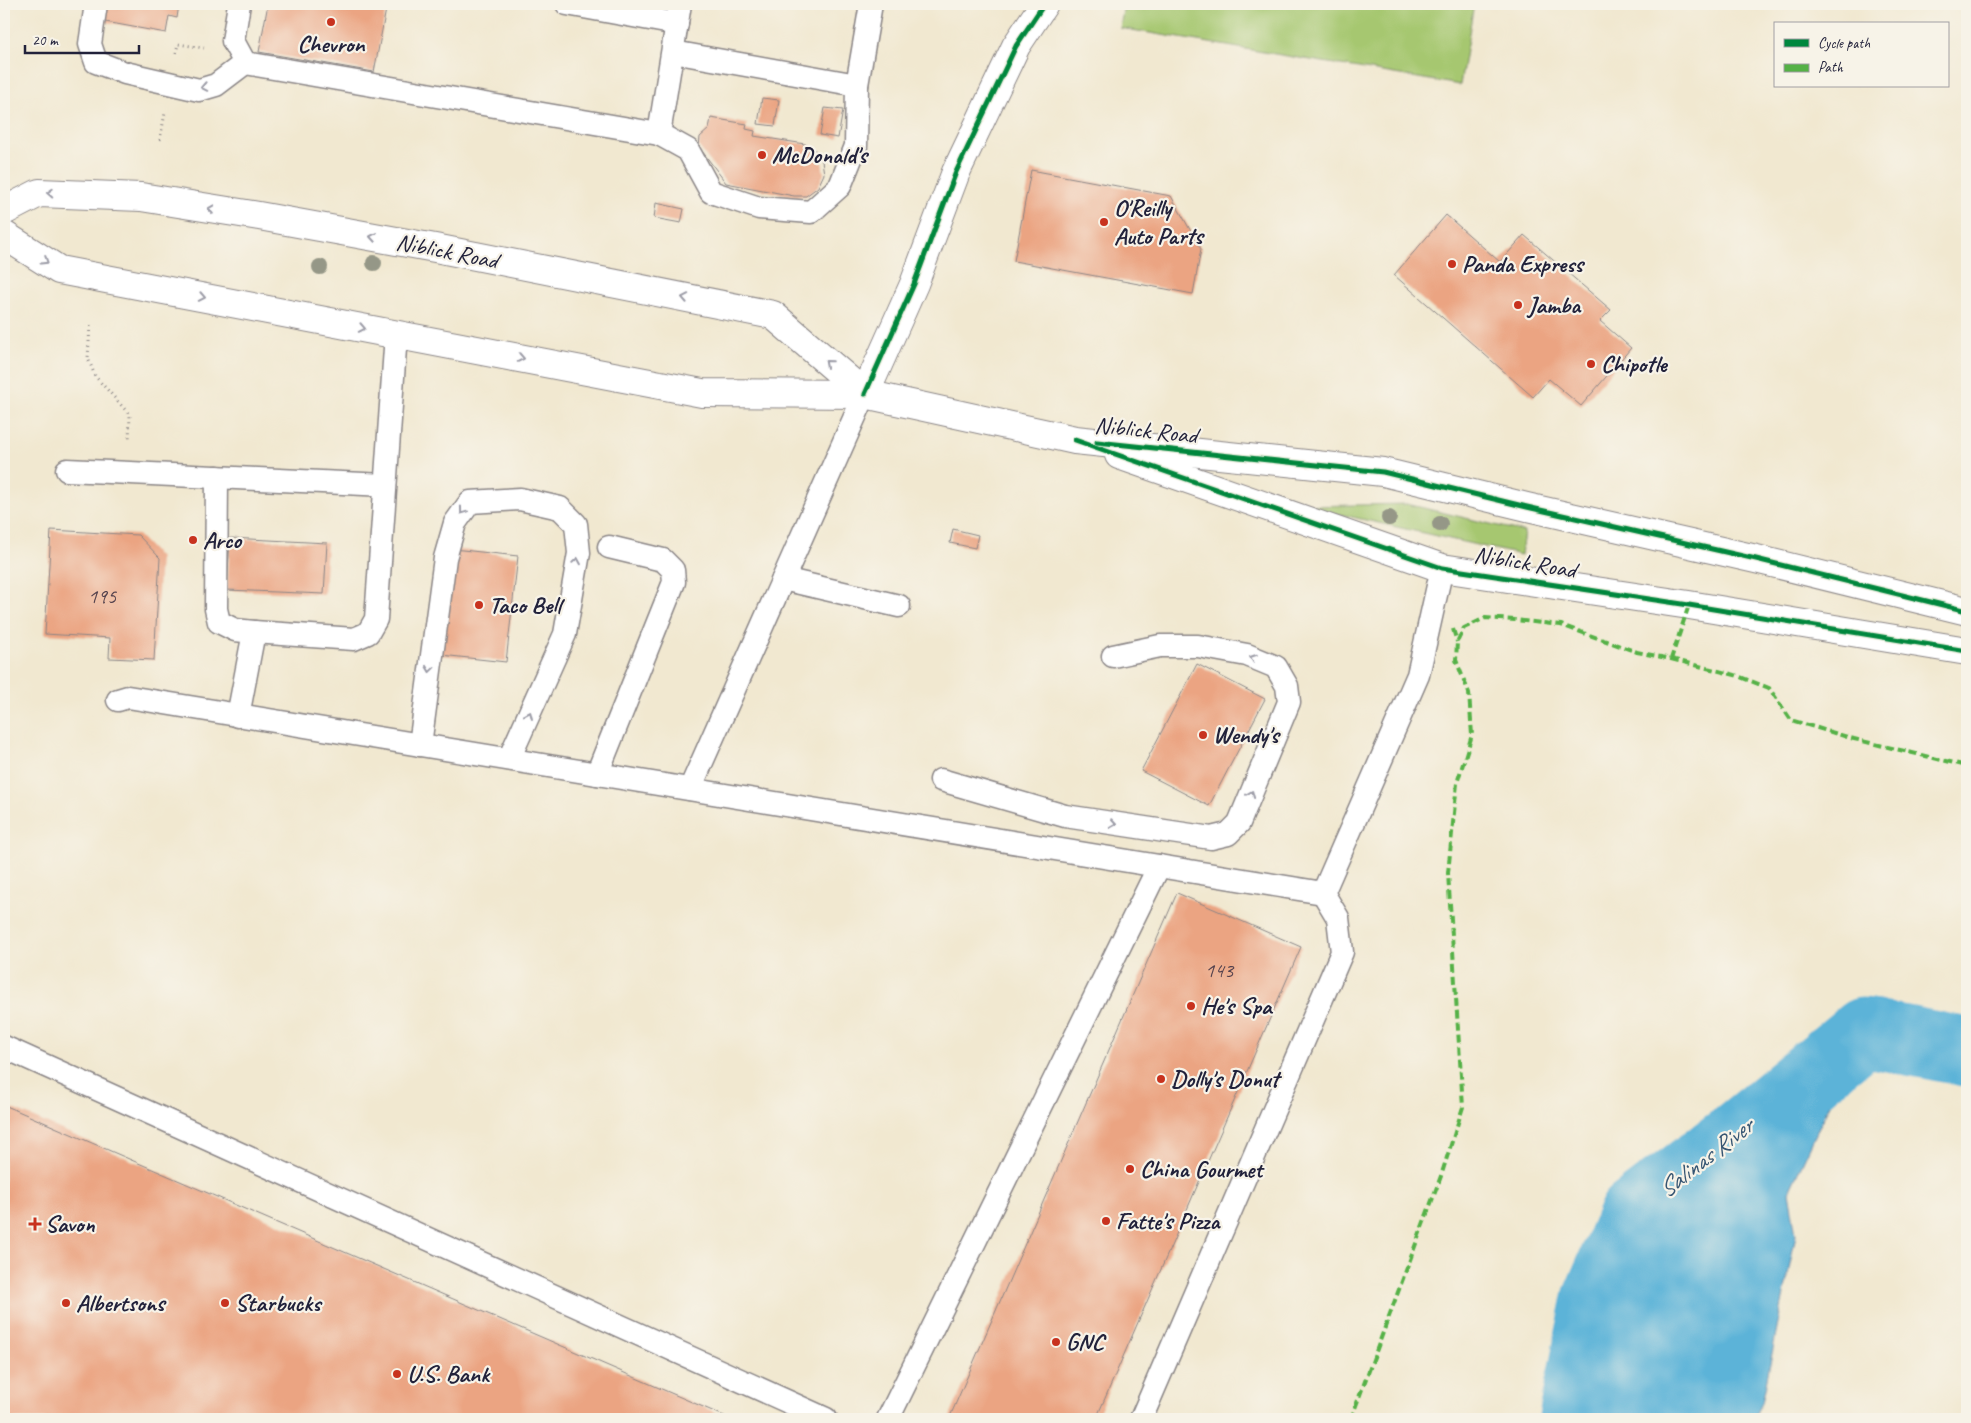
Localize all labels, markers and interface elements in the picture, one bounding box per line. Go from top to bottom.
marker: Chevron [325,16,337,28]
scale bar [25,22,139,54]
legend [1774,22,1948,88]
place label: Chevron [297,29,366,59]
text: 20 m [32,31,59,50]
text: Cycle path [1818,34,1870,53]
text: Path [1818,58,1844,77]
one-way arrow [199,82,208,92]
place label: McDonald's [772,140,870,170]
marker: McDonald's [756,149,768,161]
one-way arrow [45,188,53,199]
place label: O'Reilly Auto Parts [1114,193,1205,251]
one-way arrow [207,204,215,214]
marker: O'Reilly Auto Parts [1098,216,1110,228]
street label: Niblick Road [394,226,504,276]
one-way arrow [369,232,378,242]
place label: Panda Express [1462,249,1585,279]
one-way arrow [39,255,48,264]
marker: Panda Express [1446,258,1458,270]
place label: Jamba [1526,290,1582,320]
one-way arrow [198,292,207,302]
one-way arrow [680,293,689,303]
marker: Jamba [1512,299,1524,311]
one-way arrow [357,322,366,332]
place label: Chipotle [1601,349,1668,379]
one-way arrow [517,353,526,363]
marker: Chipotle [1585,358,1597,370]
one-way arrow [825,360,834,368]
street label: Niblick Road [1093,410,1202,451]
one-way arrow [461,505,469,514]
place label: Arco [203,525,243,555]
marker: Arco [187,534,199,546]
street label: Niblick Road [1472,539,1582,585]
one-way arrow [571,557,582,565]
house number: 195 [88,583,118,609]
place label: Taco Bell [489,590,566,620]
marker: Taco Bell [473,599,485,611]
one-way arrow [1249,654,1258,664]
one-way arrow [426,664,436,673]
one-way arrow [522,711,533,720]
place label: Wendy's [1213,720,1281,750]
marker: Wendy's [1197,729,1209,741]
one-way arrow [1244,790,1255,799]
one-way arrow [1109,818,1118,828]
house number: 143 [1205,957,1235,983]
place label: He's Spa [1201,991,1274,1021]
marker: He's Spa [1185,1000,1197,1012]
place label: Dolly's Donut [1171,1064,1283,1094]
marker: Dolly's Donut [1155,1073,1167,1085]
water label: Salinas River [1652,1108,1763,1205]
place label: China Gourmet [1140,1154,1265,1184]
marker: China Gourmet [1124,1163,1136,1175]
place label: Fatte's Pizza [1116,1206,1221,1236]
place label: Savon [45,1209,95,1239]
marker: Fatte's Pizza [1100,1215,1112,1227]
marker: Savon [29,1218,41,1230]
place label: Albertsons [76,1288,167,1318]
place label: Starbucks [235,1288,323,1318]
marker: Albertsons [60,1297,72,1309]
marker: Starbucks [219,1297,231,1309]
place label: GNC [1066,1327,1107,1357]
marker: GNC [1050,1336,1062,1348]
place label: U.S. Bank [407,1359,491,1389]
marker: U.S. Bank [391,1368,403,1380]

